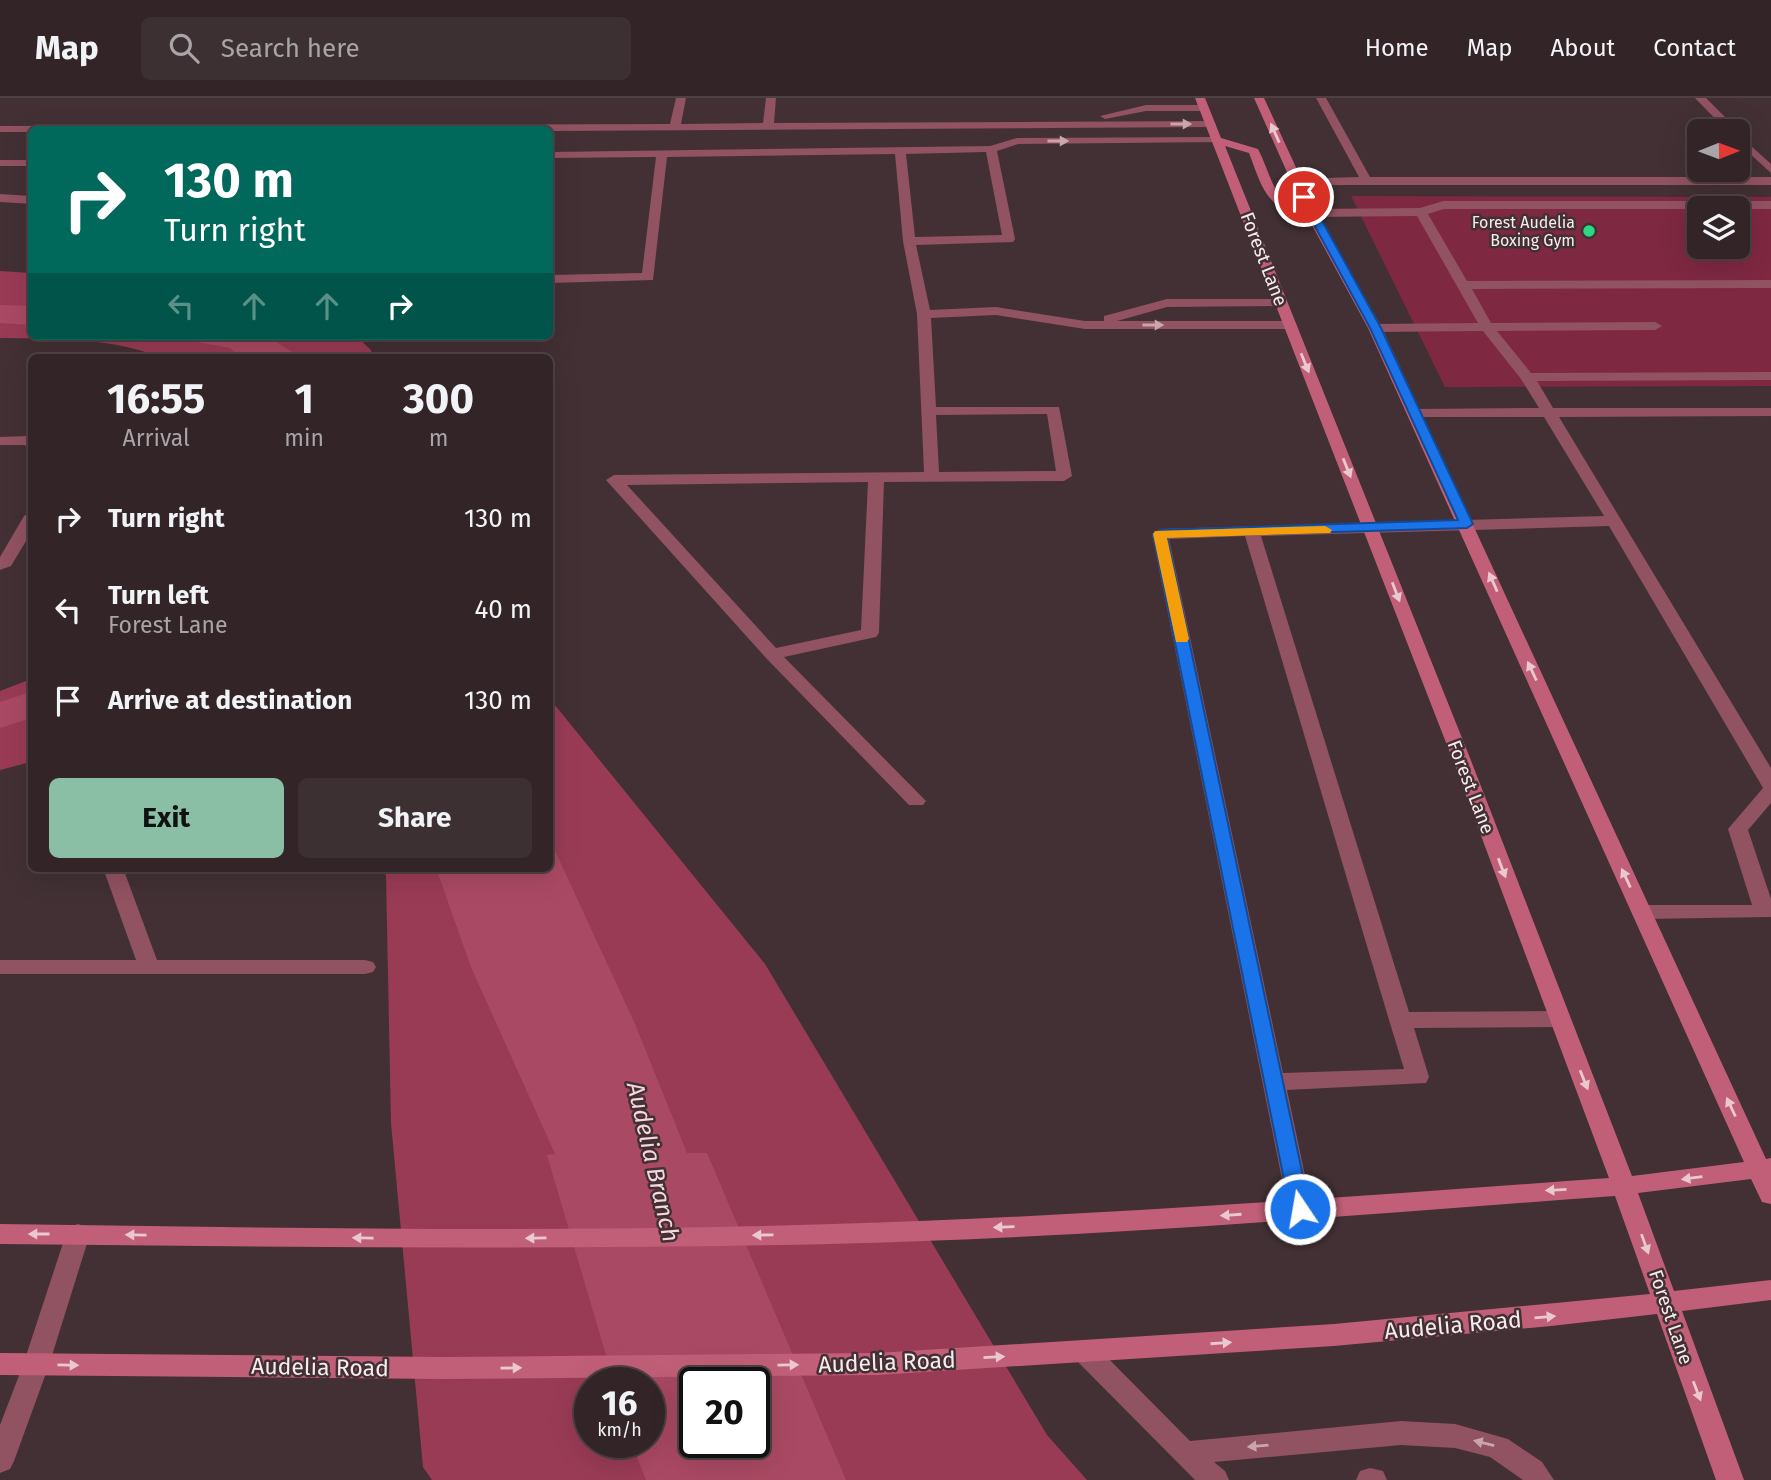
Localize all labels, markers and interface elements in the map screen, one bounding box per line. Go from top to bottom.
search box [141,17,631,80]
text: Map [35,28,99,68]
icon: search [165,29,203,67]
text: Search here [221,33,360,64]
text: Home [1365,34,1429,62]
text: Map [1467,34,1513,62]
text: About [1551,34,1615,62]
text: Contact [1653,34,1736,62]
one-way arrow [1170,118,1192,130]
north arrow [1687,119,1750,182]
map controls [1687,119,1750,259]
one-way arrow [1269,123,1281,143]
one-way arrow [1047,135,1069,147]
text: 130 m [164,151,294,210]
icon: right [49,154,140,245]
pin [1274,167,1334,227]
icon: arrive [1285,178,1323,216]
button: layers [1687,196,1750,259]
street label: Forest Lane [1236,209,1292,309]
text: Turn right [164,211,306,249]
place label: Forest Audelia Boxing Gym [1472,213,1575,250]
marker: Forest Audelia Boxing Gym [1581,223,1597,239]
icon: left [162,287,200,325]
icon: ahead [235,287,273,325]
icon: ahead [308,287,346,325]
icon: right [381,287,419,325]
one-way arrow [1142,319,1164,331]
one-way arrow [1300,353,1311,374]
text: 16:55 [107,374,205,424]
text: 1 [294,374,314,424]
text: 300 [403,374,474,424]
text: Arrival [122,424,190,452]
text: min [284,424,324,452]
text: m [429,424,448,452]
one-way arrow [1341,457,1352,478]
icon: right [49,500,87,538]
text: Turn right [108,503,225,534]
text: 130 m [464,503,532,534]
one-way arrow [1487,572,1498,593]
text: Turn left [108,580,209,611]
one-way arrow [1390,582,1401,603]
icon: left [49,591,87,629]
text: 40 m [474,594,532,625]
text: Forest Lane [108,611,228,639]
one-way arrow [1526,661,1538,681]
icon: arrive [49,682,87,720]
text: Arrive at destination [108,685,352,716]
text: 130 m [464,685,532,716]
street label: Forest Lane [1443,737,1499,837]
button: Exit [49,778,284,858]
button: Share [298,778,532,858]
one-way arrow [1497,857,1508,878]
one-way arrow [1620,868,1632,888]
one-way arrow [1579,1070,1590,1091]
water label: Audelia Branch [621,1078,685,1245]
one-way arrow [1725,1097,1737,1117]
position arrow [1263,1172,1337,1246]
one-way arrow [1681,1172,1703,1183]
one-way arrow [1544,1185,1566,1196]
one-way arrow [1220,1210,1242,1221]
one-way arrow [993,1221,1015,1232]
one-way arrow [28,1228,50,1240]
one-way arrow [124,1229,146,1241]
one-way arrow [752,1229,774,1241]
one-way arrow [352,1232,374,1244]
one-way arrow [524,1232,546,1243]
one-way arrow [1640,1234,1651,1255]
street label: Forest Lane [1644,1267,1698,1367]
street label: Audelia Road [1383,1305,1523,1345]
one-way arrow [1534,1311,1556,1322]
one-way arrow [1210,1337,1232,1348]
street label: Audelia Road [818,1346,956,1378]
street label: Audelia Road [251,1352,389,1382]
one-way arrow [983,1352,1005,1363]
one-way arrow [57,1359,79,1371]
one-way arrow [777,1359,799,1371]
one-way arrow [500,1362,522,1374]
speed limit sign: 20 [679,1367,770,1458]
one-way arrow [1691,1380,1702,1401]
text: 16 [602,1382,637,1424]
text: km/h [597,1419,642,1441]
one-way arrow [1473,1437,1495,1448]
one-way arrow [1247,1441,1269,1452]

